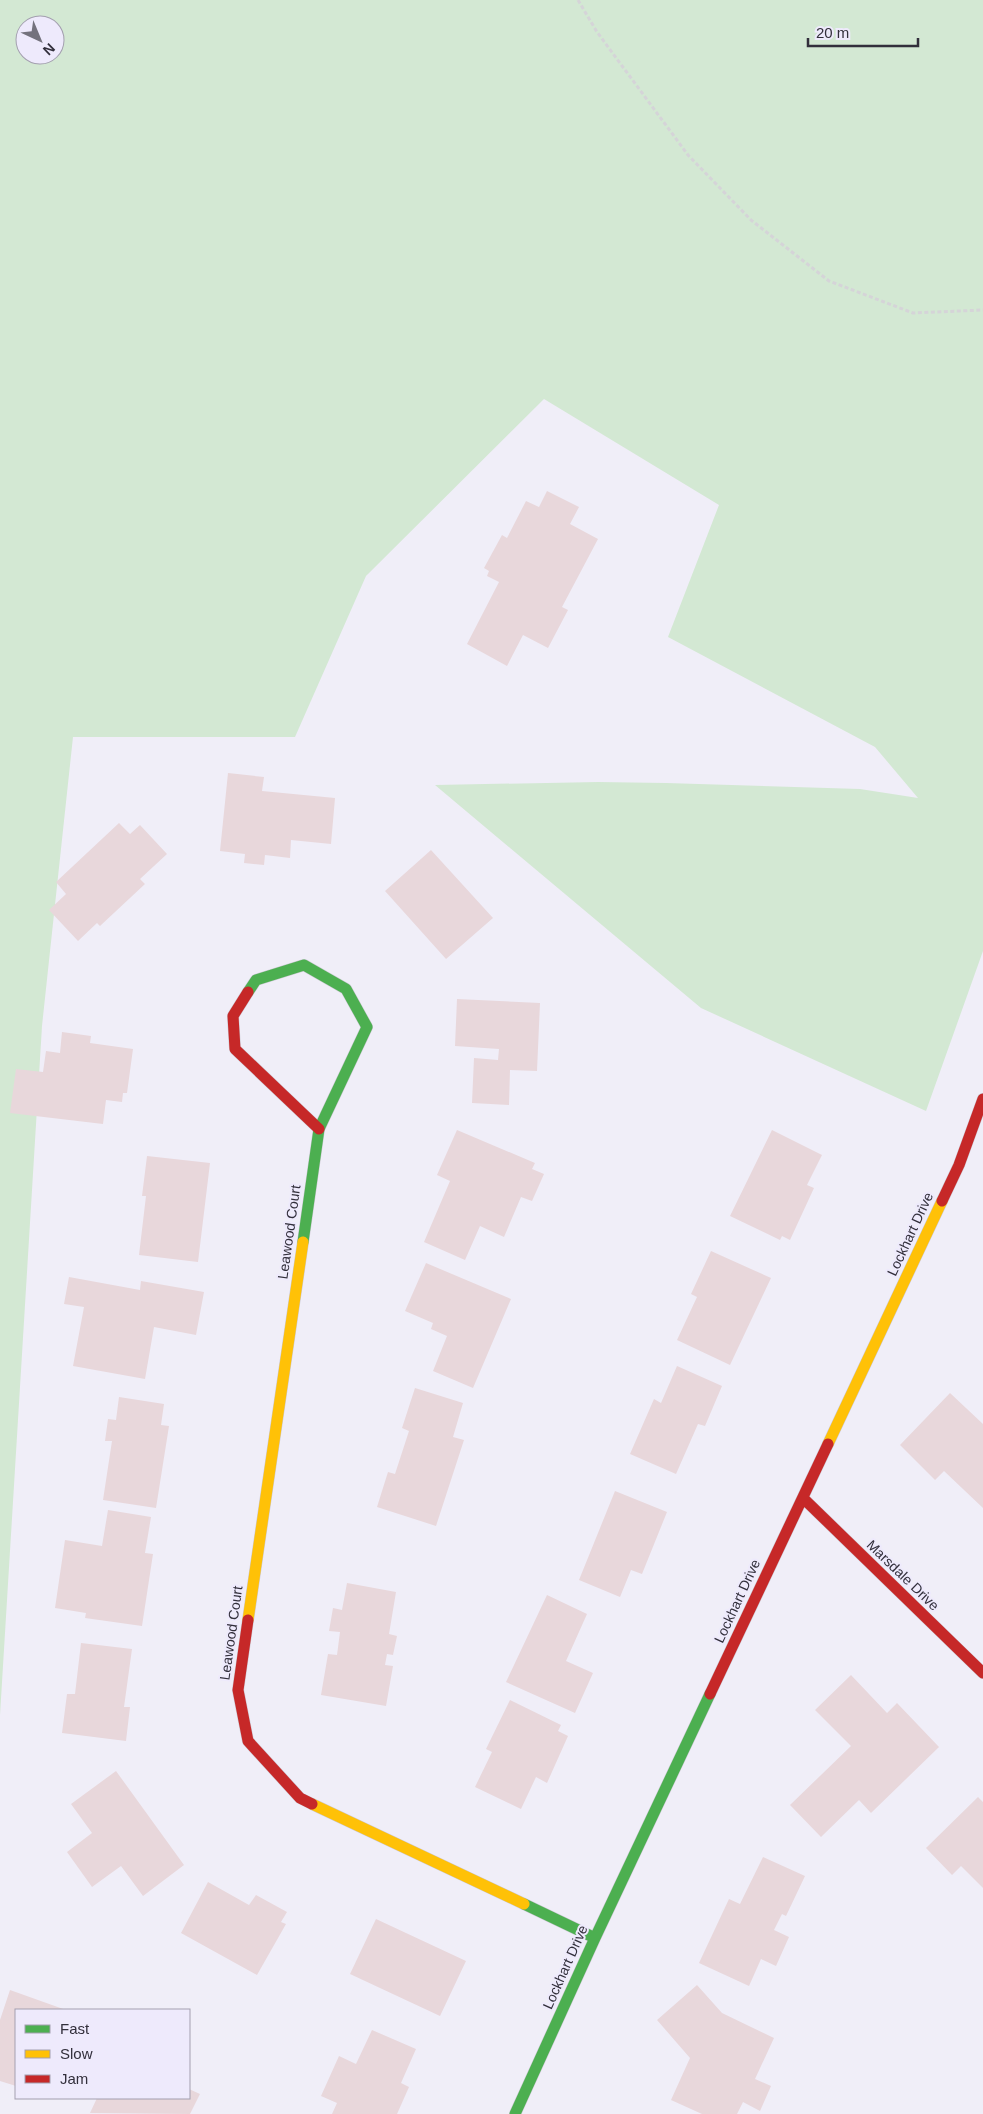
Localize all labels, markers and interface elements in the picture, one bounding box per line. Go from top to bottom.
north arrow [15,15,65,65]
scale bar [808,15,918,47]
text: 20 m [816,24,849,41]
text: N [40,40,58,59]
street label: Leawood Court [274,1184,304,1280]
street label: Lockhart Drive [884,1190,936,1278]
street label: Marsdale Drive [864,1537,943,1614]
street label: Lockhart Drive [711,1557,763,1645]
street label: Leawood Court [216,1585,246,1681]
street label: Lockhart Drive [539,1922,591,2011]
legend [15,2009,190,2099]
text: Fast [60,2020,90,2037]
text: Slow [60,2045,93,2062]
text: Jam [60,2070,88,2087]

